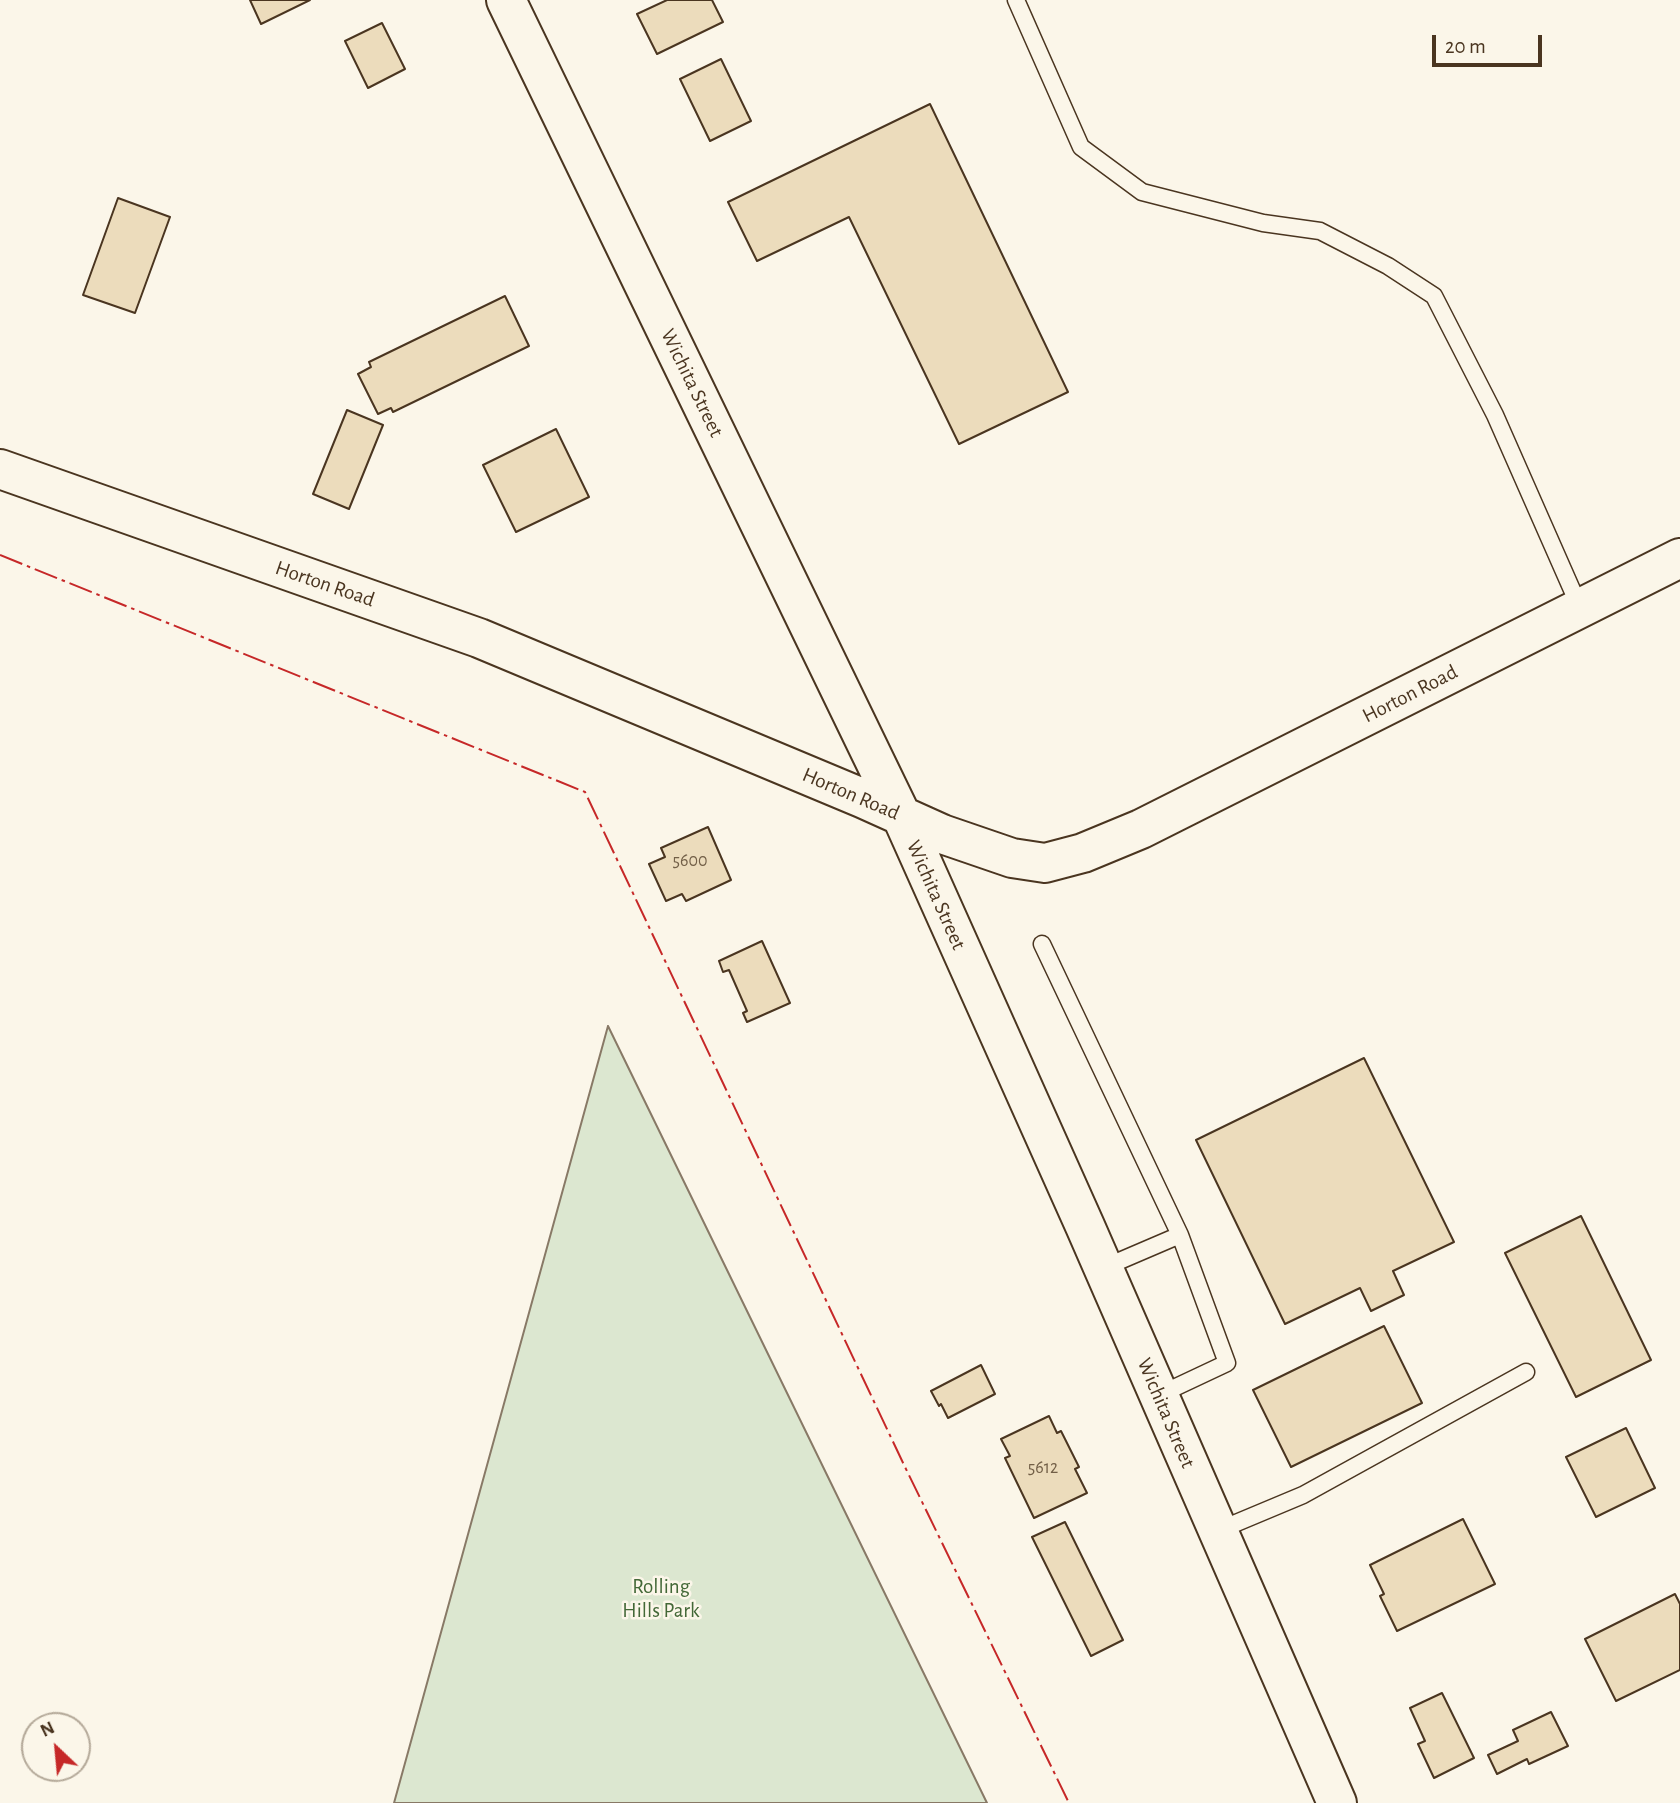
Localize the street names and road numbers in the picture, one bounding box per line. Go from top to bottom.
street label: Wichita Street [655,325,729,441]
street label: Horton Road [272,555,378,613]
street label: Horton Road [1358,659,1462,729]
street label: Horton Road [798,762,904,826]
street label: Wichita Street [901,836,971,954]
street label: Wichita Street [1132,1354,1200,1472]

